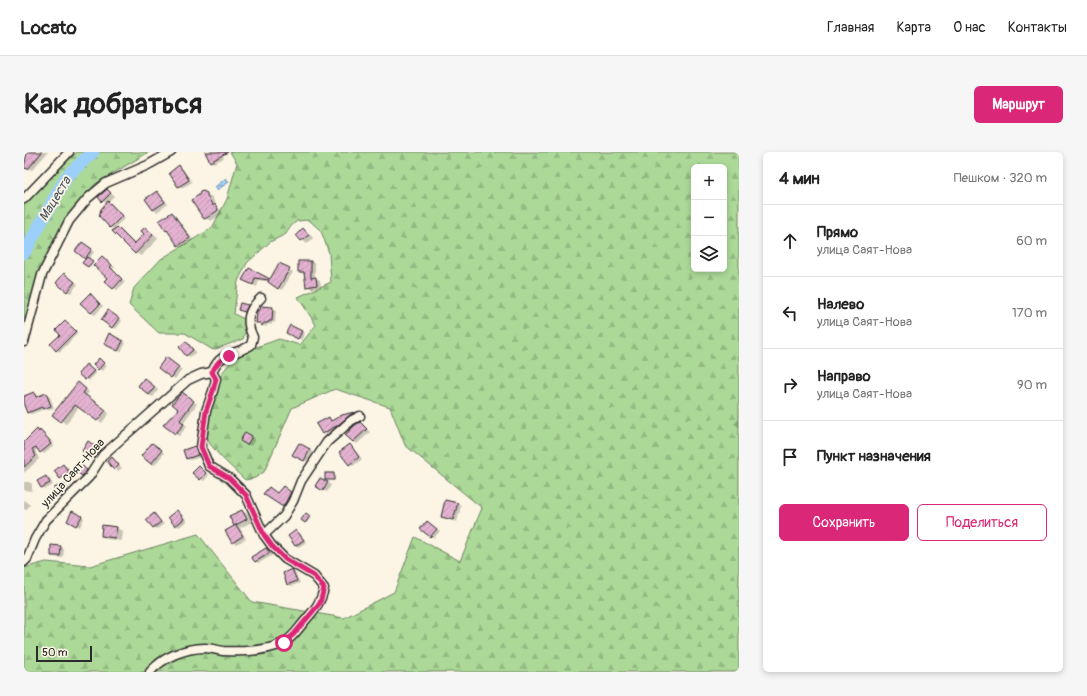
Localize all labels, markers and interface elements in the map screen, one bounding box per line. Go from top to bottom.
text: Locato [20,16,77,40]
text: Главная [827,19,874,36]
text: Карта [896,19,931,36]
text: О нас [953,19,986,36]
text: Контакты [1008,19,1067,36]
button: Маршрут [974,86,1063,123]
text: Как добраться [24,87,202,122]
map controls [691,164,727,272]
button: + [691,164,727,200]
text: 4 мин [779,168,820,189]
text: Пешком · 320 m [954,170,1047,186]
water label: Мацеста [36,173,75,224]
button: − [691,200,727,236]
text: Прямо [817,223,858,242]
icon: ahead [779,230,801,252]
text: 60 m [1016,233,1047,249]
button: layers [691,236,727,272]
text: улица Саят-Нова [817,242,912,258]
text: Налево [817,295,864,314]
icon: left [779,302,801,324]
text: 170 m [1012,305,1047,321]
text: улица Саят-Нова [817,314,912,330]
route end [220,347,238,365]
text: Направо [817,367,871,386]
icon: right [779,374,801,396]
text: 90 m [1017,377,1047,393]
text: улица Саят-Нова [817,386,912,402]
street label: улица Саят-Нова [37,435,108,511]
icon: arrive [779,446,801,468]
text: Пункт назначения [817,447,931,466]
button: Сохранить [779,504,909,541]
button: Поделиться [917,504,1047,541]
route start [275,634,293,652]
scale bar [36,644,92,663]
text: 50 m [42,646,68,659]

